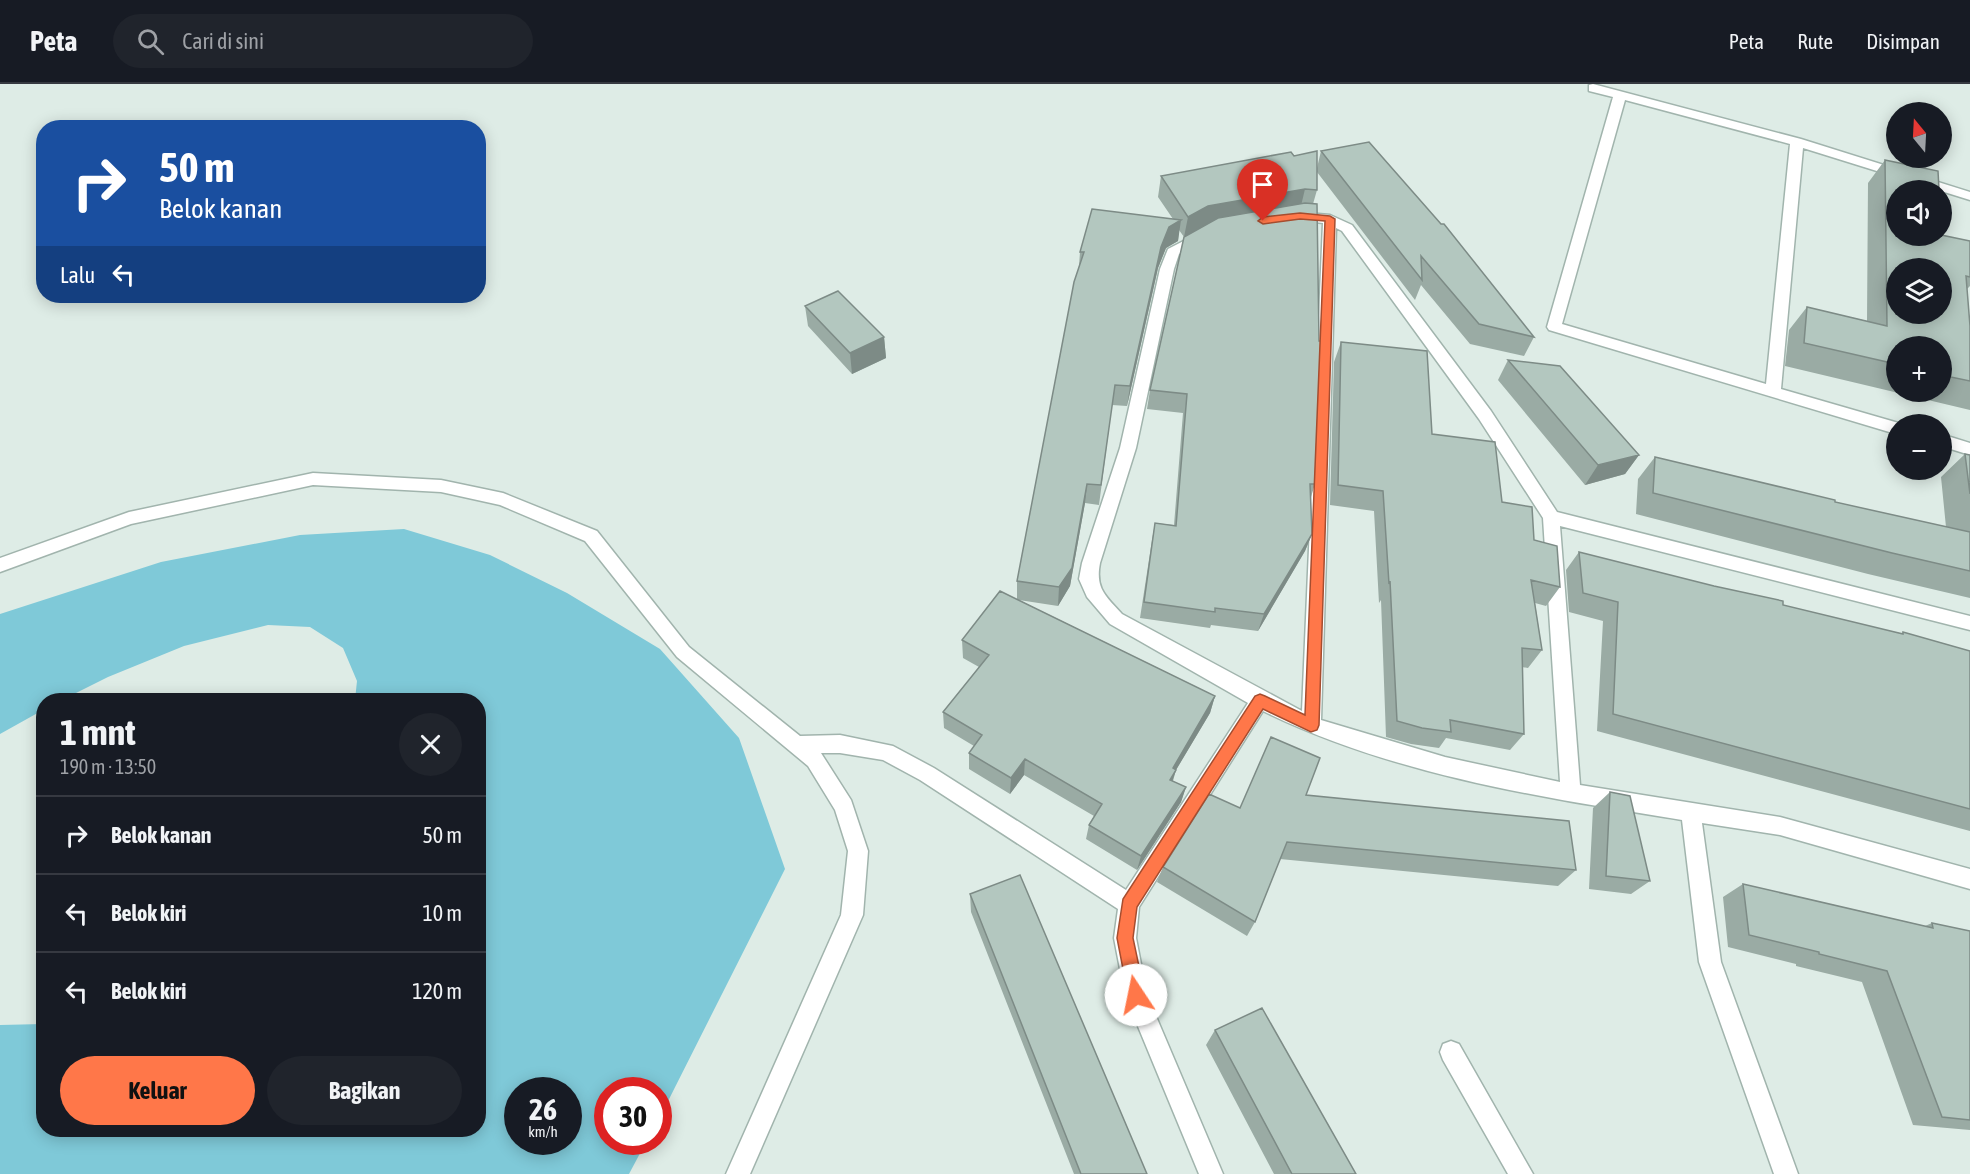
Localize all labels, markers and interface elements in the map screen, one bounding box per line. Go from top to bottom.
search box [113,14,533,68]
text: Peta [30,25,77,57]
icon: search [134,25,167,58]
text: Cari di sini [182,28,264,54]
text: Peta [1729,29,1764,53]
text: Rute [1797,29,1833,53]
text: Disimpan [1866,29,1940,53]
north arrow [1886,102,1952,168]
map controls [1886,102,1952,480]
text: 50 m [159,143,234,191]
icon: right [60,144,138,222]
pin [1237,159,1288,221]
icon: arrive [1246,168,1279,201]
button: sound [1886,180,1952,246]
text: Belok kanan [159,193,282,224]
icon: left [107,258,140,291]
button: layers [1886,258,1952,324]
text: Lalu [60,262,95,288]
button: + [1886,336,1952,402]
button: − [1886,414,1952,480]
text: 1 mnt [60,711,136,753]
button: close [399,713,462,776]
text: 190 m · 13:50 [60,755,156,778]
icon: right [60,819,93,852]
text: Belok kanan [111,822,212,848]
text: 50 m [422,822,462,848]
icon: left [60,897,93,930]
text: Belok kiri [111,900,186,926]
text: 10 m [422,900,462,926]
position arrow [1104,963,1168,1027]
icon: left [60,975,93,1008]
text: Belok kiri [111,978,186,1004]
text: 120 m [412,978,462,1004]
button: Keluar [60,1056,255,1125]
button: Bagikan [267,1056,462,1125]
speed limit sign: 30 [594,1077,672,1155]
text: 26 [529,1092,557,1126]
text: km/h [528,1123,558,1140]

